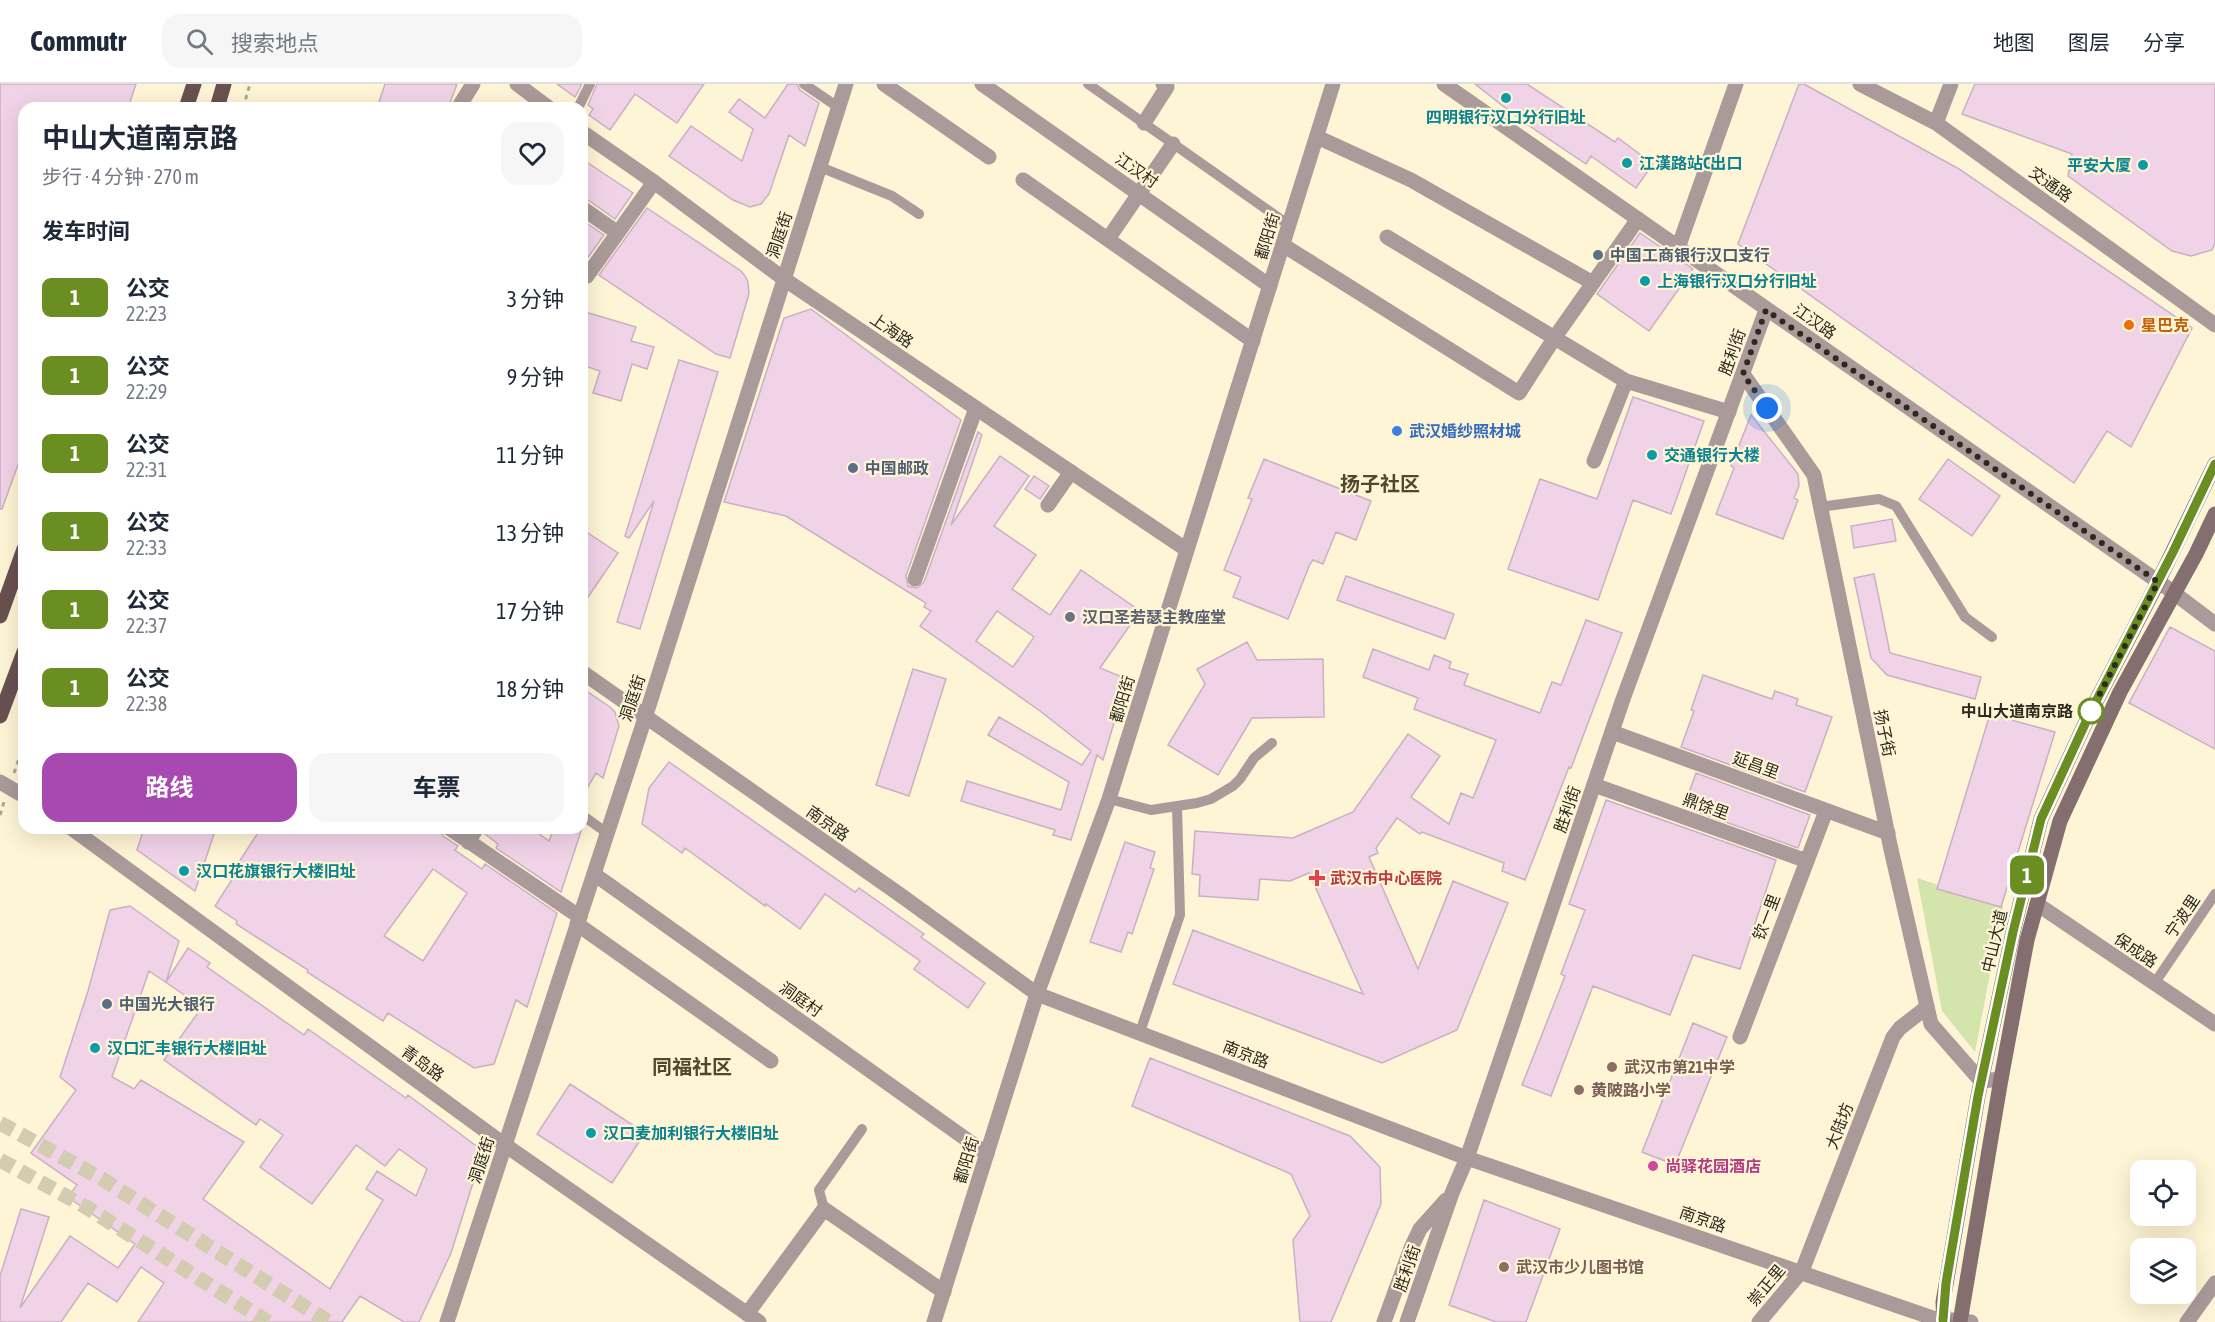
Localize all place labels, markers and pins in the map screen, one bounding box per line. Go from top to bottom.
marker: 四明银行汉口分行旧址 [1499,91,1513,105]
place label: 四明银行汉口分行旧址 [1426,108,1586,126]
place label: 江漢路站C出口 [1639,154,1742,172]
marker: 江漢路站C出口 [1620,156,1634,170]
place label: 平安大厦 [2067,156,2131,174]
marker: 平安大厦 [2136,158,2150,172]
place label: 中国工商银行汉口支行 [1610,246,1770,264]
marker: 中国工商银行汉口支行 [1591,248,1605,262]
place label: 上海银行汉口分行旧址 [1657,272,1817,290]
marker: 上海银行汉口分行旧址 [1638,274,1652,288]
place label: 星巴克 [2141,316,2189,334]
marker: 星巴克 [2122,318,2136,332]
place label: 武汉婚纱照材城 [1409,422,1521,440]
marker: 武汉婚纱照材城 [1390,424,1404,438]
place label: 交通银行大楼 [1664,446,1760,464]
marker: 交通银行大楼 [1645,448,1659,462]
place label: 中国邮政 [865,459,929,477]
marker: 中国邮政 [846,461,860,475]
place label: 汉口圣若瑟主教座堂 [1082,608,1226,626]
marker: 汉口圣若瑟主教座堂 [1063,610,1077,624]
marker: 中山大道南京路 [2078,698,2104,724]
place label: 中山大道南京路 [1961,702,2073,720]
place label: 汉口花旗银行大楼旧址 [196,862,356,880]
marker: 汉口花旗银行大楼旧址 [177,864,191,878]
marker: 武汉市中心医院 [1308,869,1326,887]
place label: 武汉市中心医院 [1330,869,1442,887]
place label: 中国光大银行 [119,995,215,1013]
marker: 中国光大银行 [100,997,114,1011]
place label: 汉口汇丰银行大楼旧址 [107,1039,267,1057]
marker: 汉口汇丰银行大楼旧址 [88,1041,102,1055]
place label: 武汉市第21中学 [1624,1058,1735,1076]
marker: 武汉市第21中学 [1605,1060,1619,1074]
place label: 黄陂路小学 [1591,1081,1671,1099]
marker: 黄陂路小学 [1572,1083,1586,1097]
place label: 汉口麦加利银行大楼旧址 [603,1124,779,1142]
marker: 汉口麦加利银行大楼旧址 [584,1126,598,1140]
place label: 尚驿花园酒店 [1665,1157,1761,1175]
marker: 尚驿花园酒店 [1646,1159,1660,1173]
place label: 武汉市少儿图书馆 [1516,1258,1644,1276]
marker: 武汉市少儿图书馆 [1497,1260,1511,1274]

